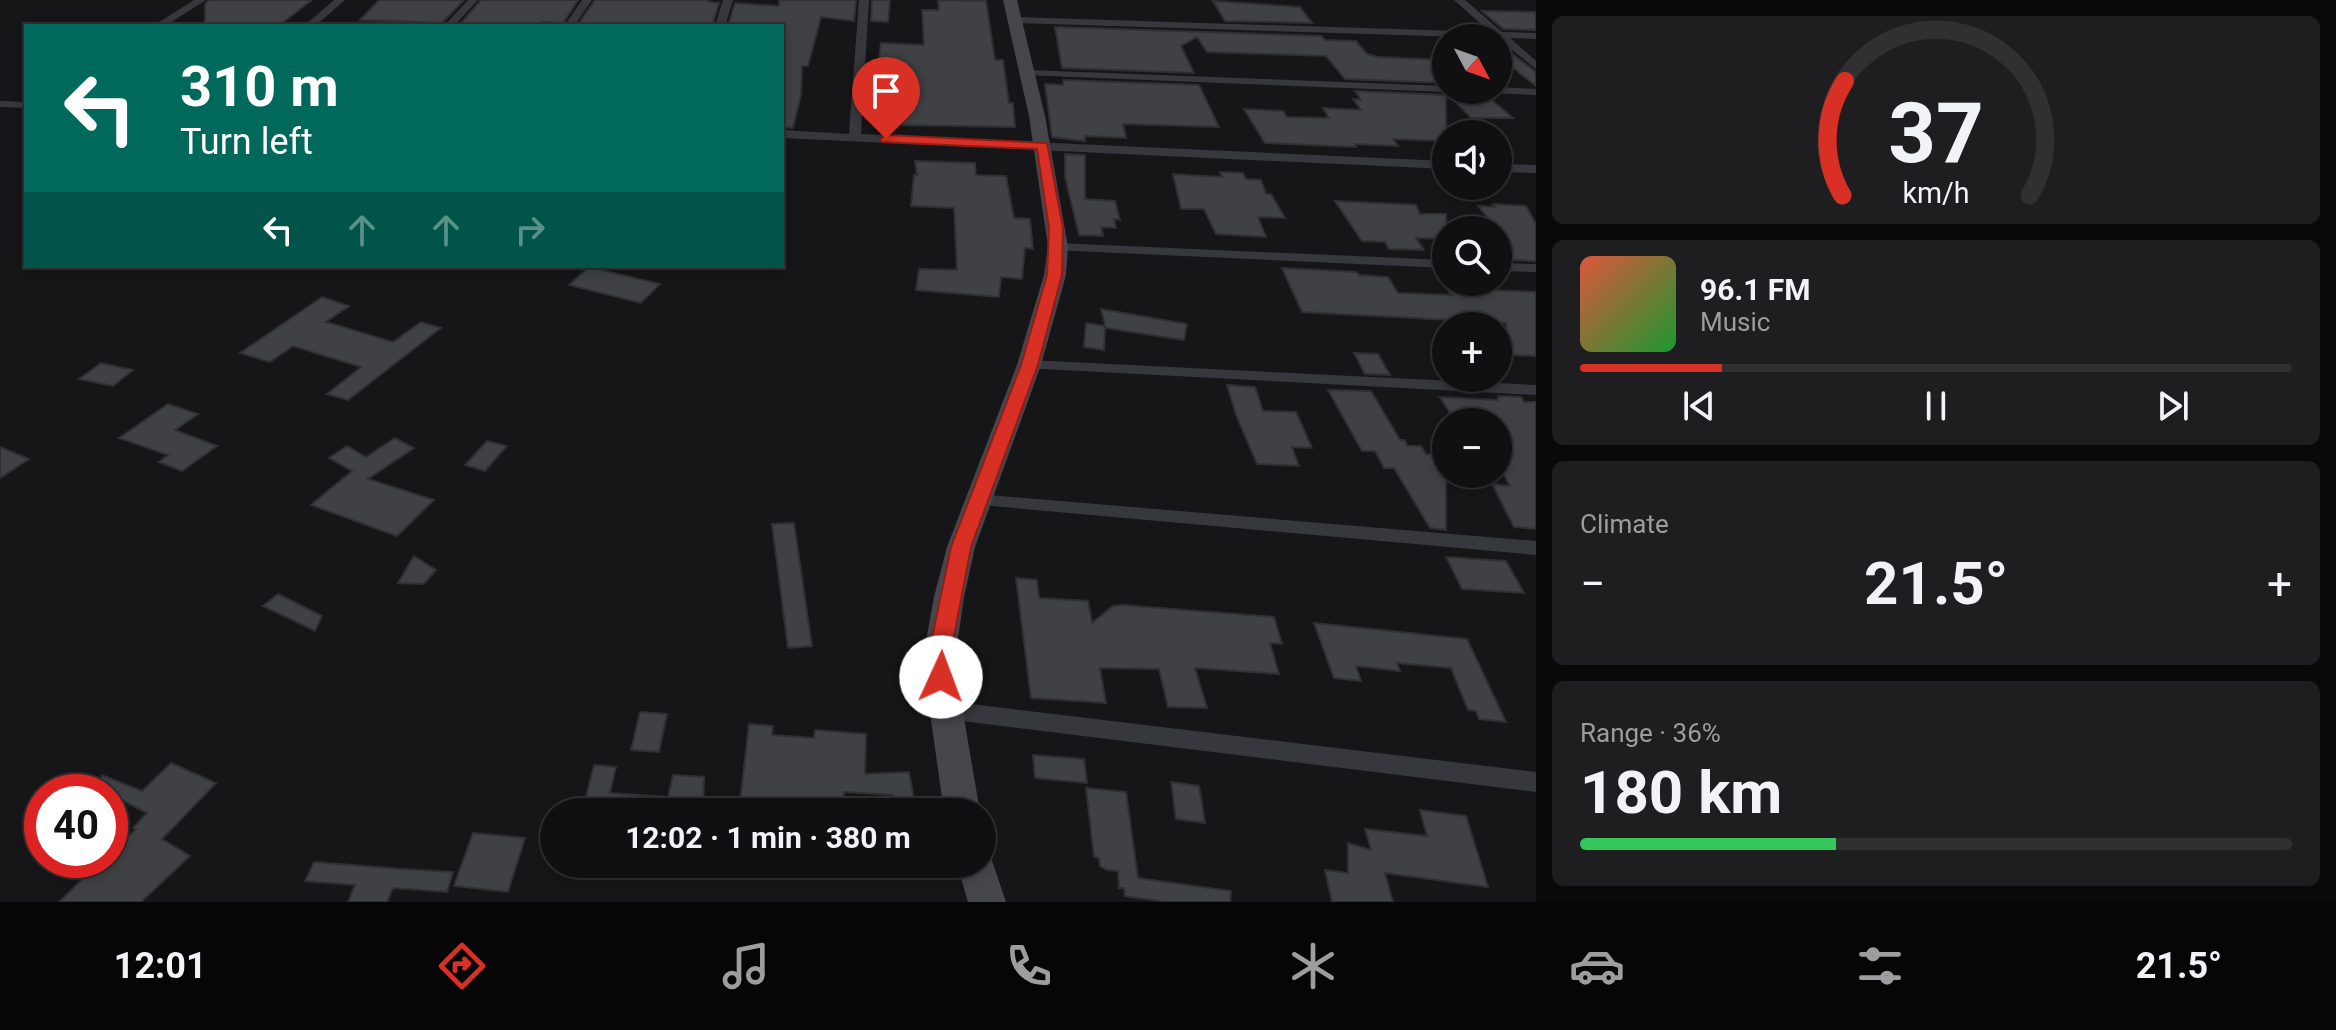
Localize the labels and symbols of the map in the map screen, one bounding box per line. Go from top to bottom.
north arrow [1432,24,1512,104]
pin [852,57,920,139]
position arrow [899,635,983,719]
speed limit sign: 40 [24,774,128,878]

